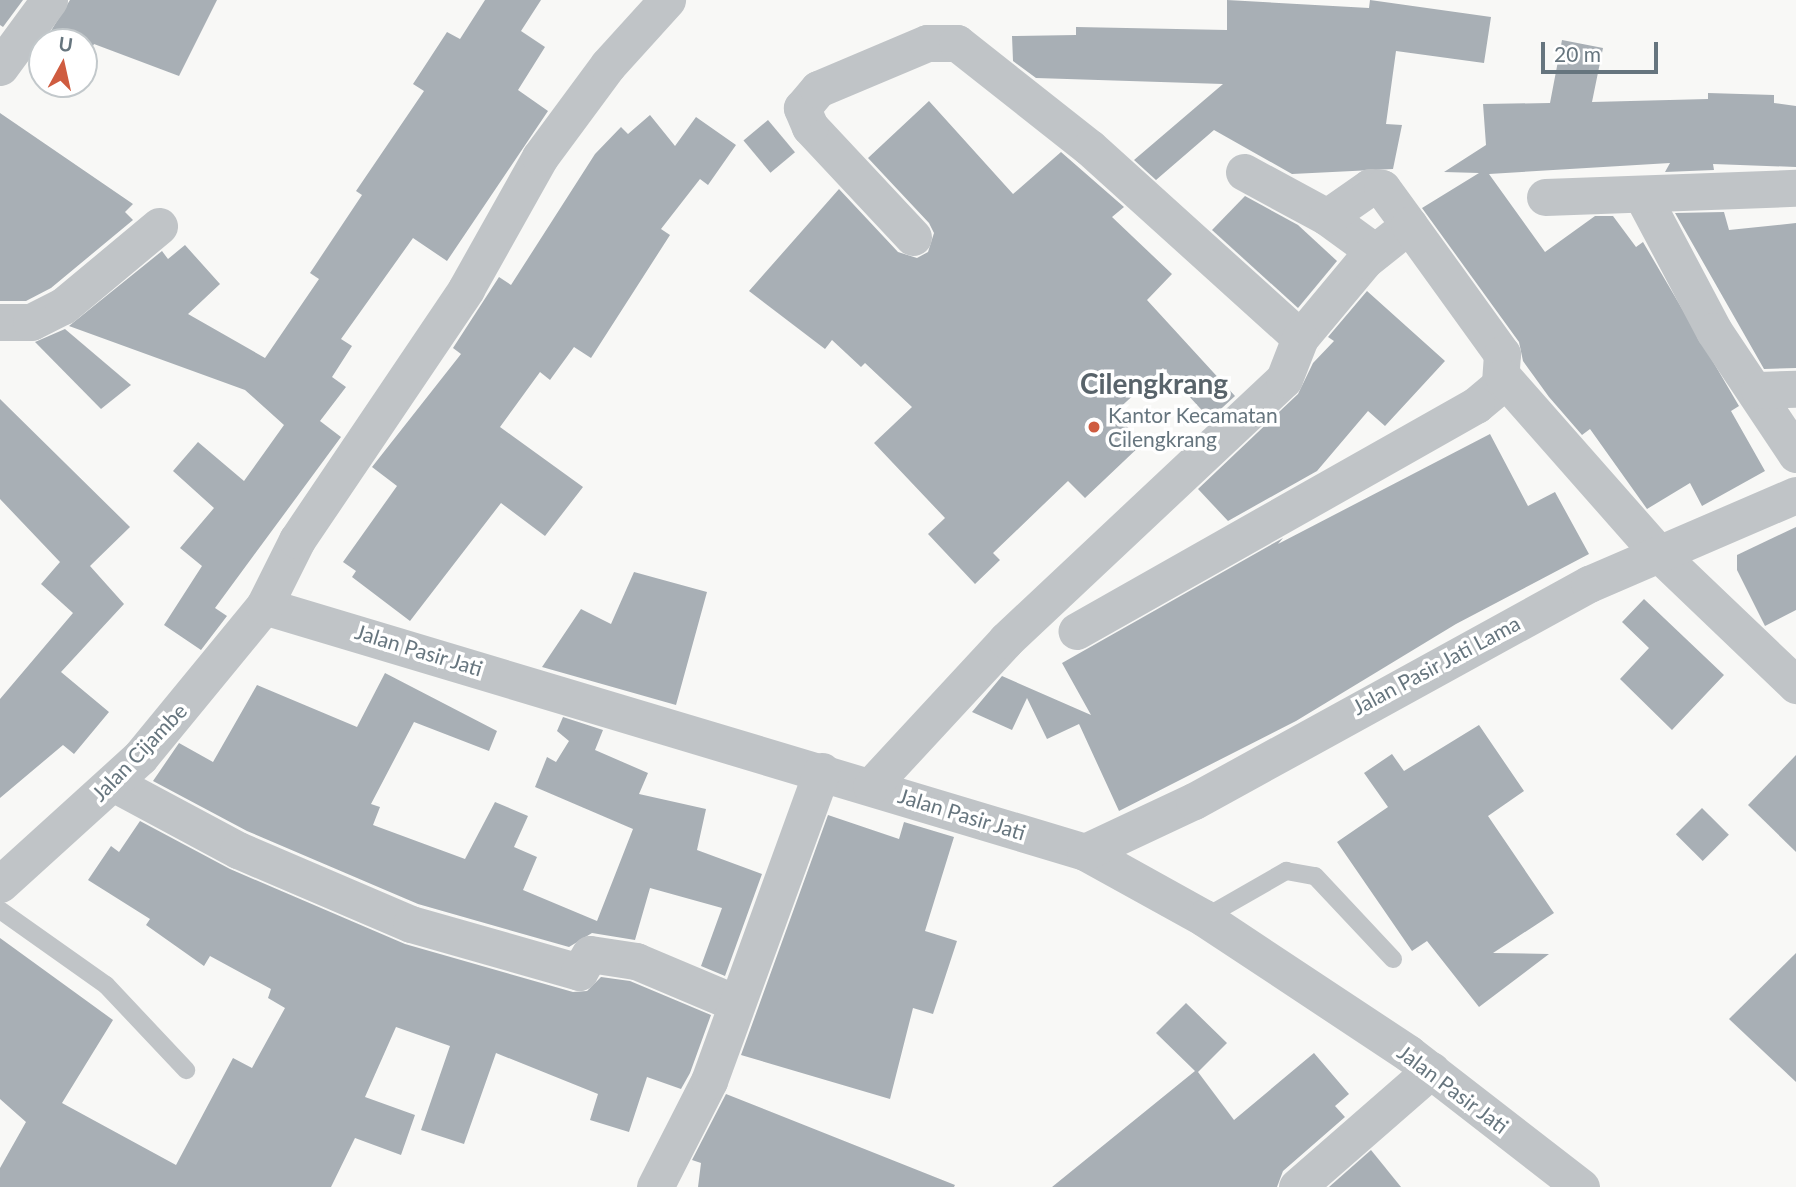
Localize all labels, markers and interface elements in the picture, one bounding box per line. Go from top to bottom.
north arrow [28,28,98,98]
scale bar [1544,28,1661,72]
text: U [57,31,74,56]
text: 20 m [1554,41,1601,66]
district label: Cilengkrang [1080,366,1228,400]
place label: Kantor Kecamatan Cilengkrang [1108,402,1278,452]
marker: Kantor Kecamatan Cilengkrang [1086,419,1102,435]
street label: Jalan Pasir Jati Lama [1347,610,1525,720]
street label: Jalan Pasir Jati [352,619,486,681]
street label: Jalan Cijambe [86,698,192,806]
street label: Jalan Pasir Jati [895,783,1029,845]
street label: Jalan Pasir Jati [1392,1039,1514,1139]

